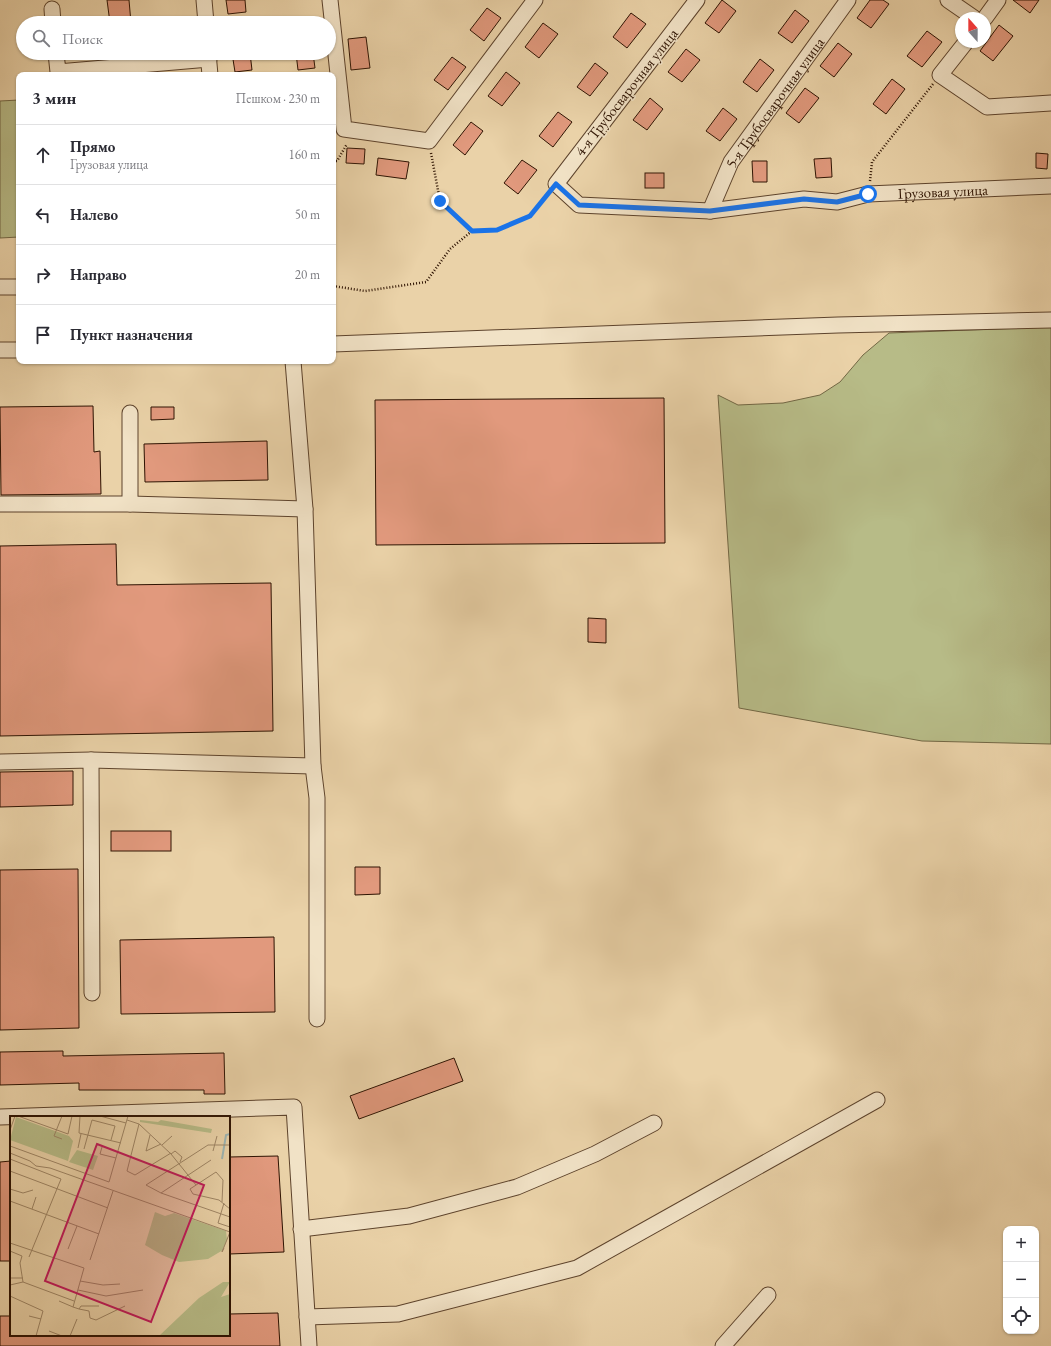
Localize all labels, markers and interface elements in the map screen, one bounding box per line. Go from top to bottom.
north arrow [955,12,991,48]
search box [16,16,336,60]
street label: 4-я Трубосварочная улица [570,24,682,160]
icon: search [30,27,52,49]
text: Поиск [62,29,103,48]
street label: 5-я Трубосварочная улица [720,33,828,170]
text: 3 мин [32,87,76,109]
text: Пешком · 230 m [236,90,320,107]
text: Прямо [70,137,115,156]
icon: ahead [32,144,54,166]
text: 160 m [289,146,320,163]
text: Грузовая улица [70,156,148,173]
street label: Грузовая улица [897,179,988,202]
route start [859,185,877,203]
route end [431,192,449,210]
icon: left [32,204,54,226]
text: Налево [70,205,118,224]
text: 50 m [295,206,320,223]
icon: right [32,264,54,286]
text: Направо [70,265,127,284]
text: 20 m [295,266,320,283]
icon: arrive [32,324,54,346]
text: Пункт назначения [70,325,193,344]
inset map [10,1116,230,1336]
map controls [1003,1226,1039,1334]
button: + [1003,1226,1039,1262]
button: − [1003,1262,1039,1298]
button: locate [1003,1298,1039,1334]

